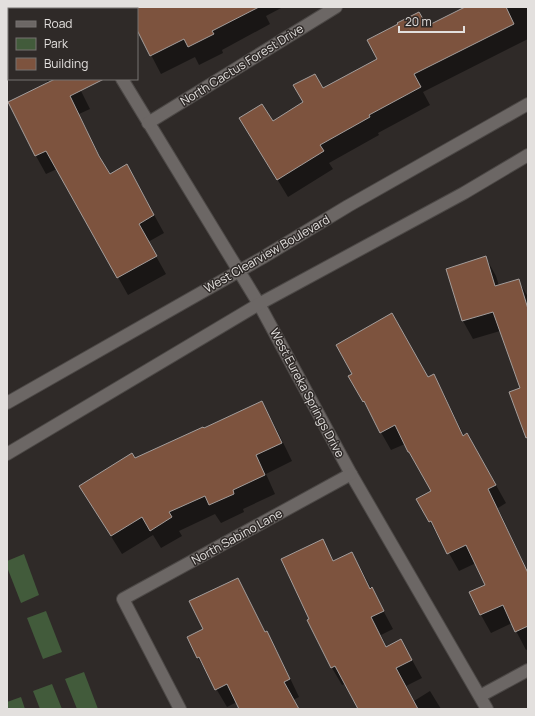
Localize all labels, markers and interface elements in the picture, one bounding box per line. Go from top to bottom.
legend [8,8,138,80]
scale bar [399,8,464,34]
text: 20 m [405,13,432,30]
text: Road [44,15,72,32]
street label: North Cactus Forest Drive [177,20,307,109]
text: Park [44,35,69,52]
text: Building [44,55,88,72]
street label: West Clearview Boulevard [201,211,333,297]
street label: West Eureka Springs Drive [266,325,349,460]
street label: North Sabino Lane [188,505,285,569]

